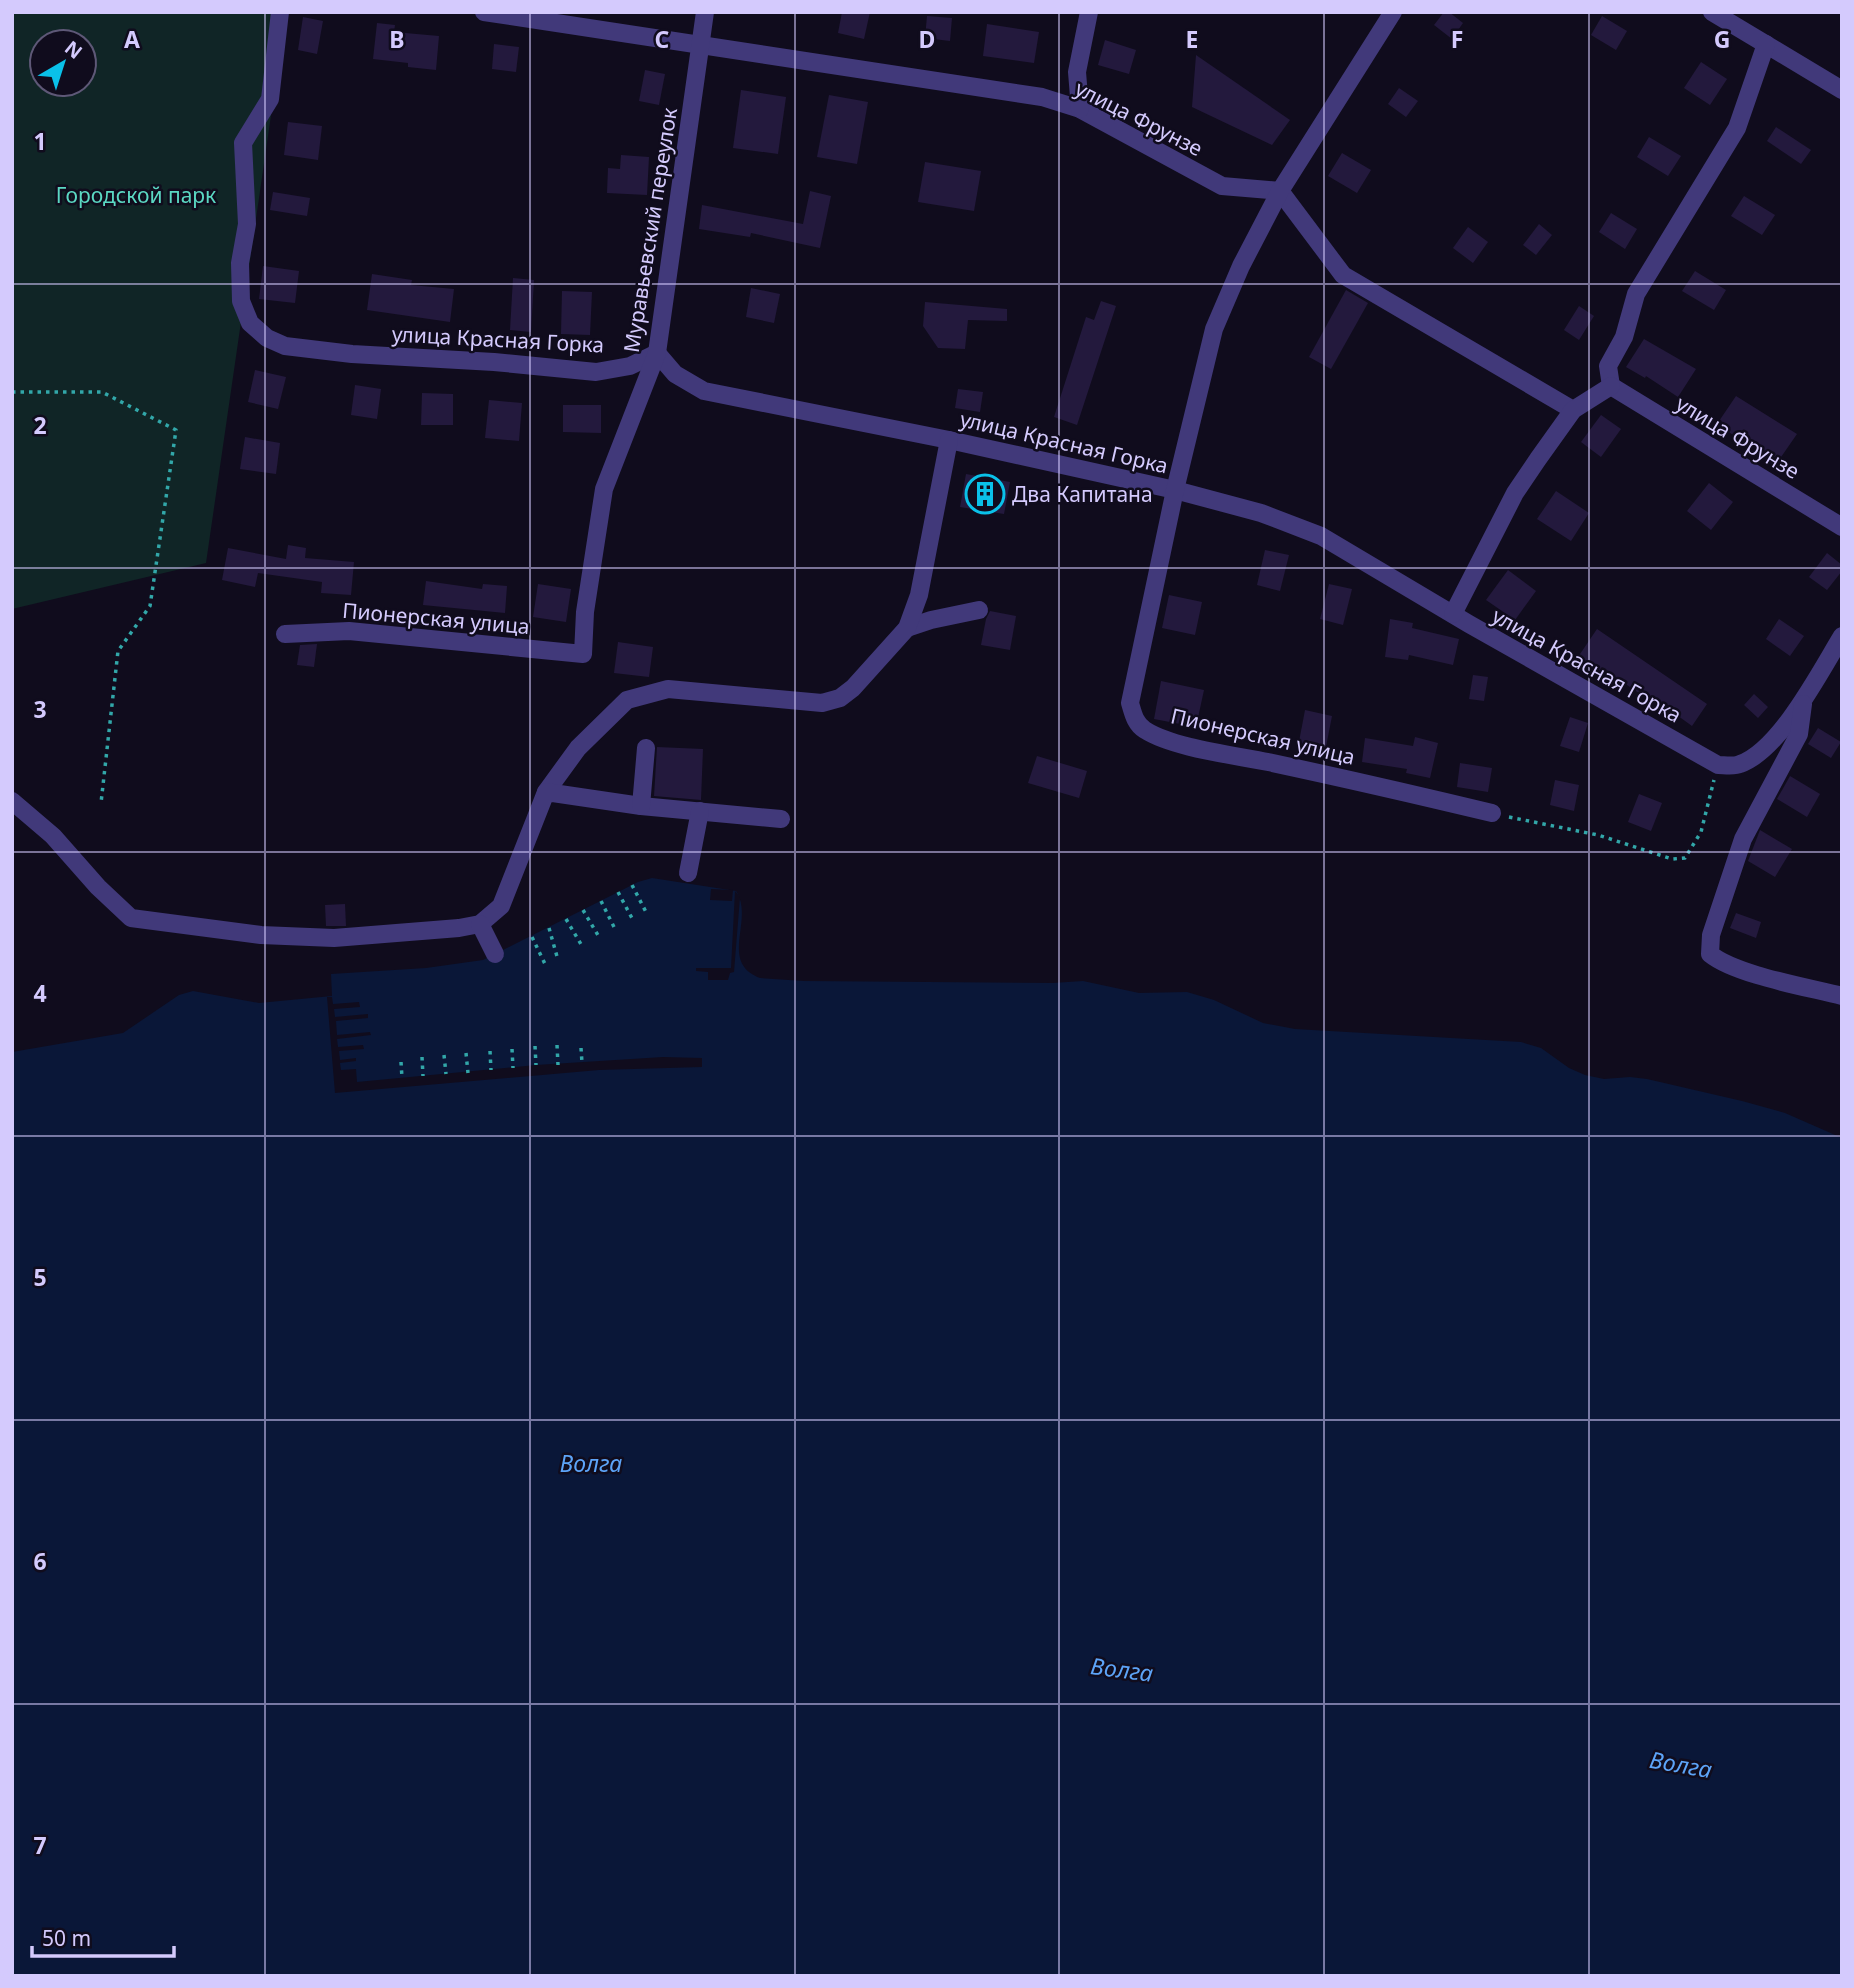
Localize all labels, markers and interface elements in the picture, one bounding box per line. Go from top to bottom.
text: A [124,23,140,55]
text: B [389,23,405,55]
text: C [655,23,670,55]
text: D [919,23,935,55]
text: E [1186,23,1198,55]
text: F [1451,23,1463,55]
text: G [1714,23,1730,55]
north arrow [28,28,98,98]
text: N [60,35,88,65]
street label: улица Фрунзе [1070,74,1208,162]
street label: Муравьевский переулок [617,106,683,354]
text: 1 [33,125,47,157]
park label: Городской парк [56,181,216,209]
street label: улица Красная Горка [391,319,605,359]
street label: улица Фрунзе [1671,389,1805,485]
street label: улица Красная Горка [957,404,1171,480]
text: 2 [33,409,47,441]
building icon: Два Капитана [964,473,1006,515]
place label: Два Капитана [1012,480,1153,508]
street label: Пионерская улица [341,596,531,640]
street label: улица Красная Горка [1487,601,1687,729]
text: 3 [33,693,47,725]
street label: Пионерская улица [1168,701,1358,771]
text: 4 [33,977,47,1009]
text: 5 [33,1261,47,1293]
water label: Волга [560,1447,622,1479]
text: 6 [33,1545,47,1577]
water label: Волга [1089,1649,1155,1689]
water label: Волга [1647,1743,1715,1785]
text: 7 [33,1829,47,1861]
scale bar [32,1914,173,1958]
text: 50 m [42,1924,91,1952]

